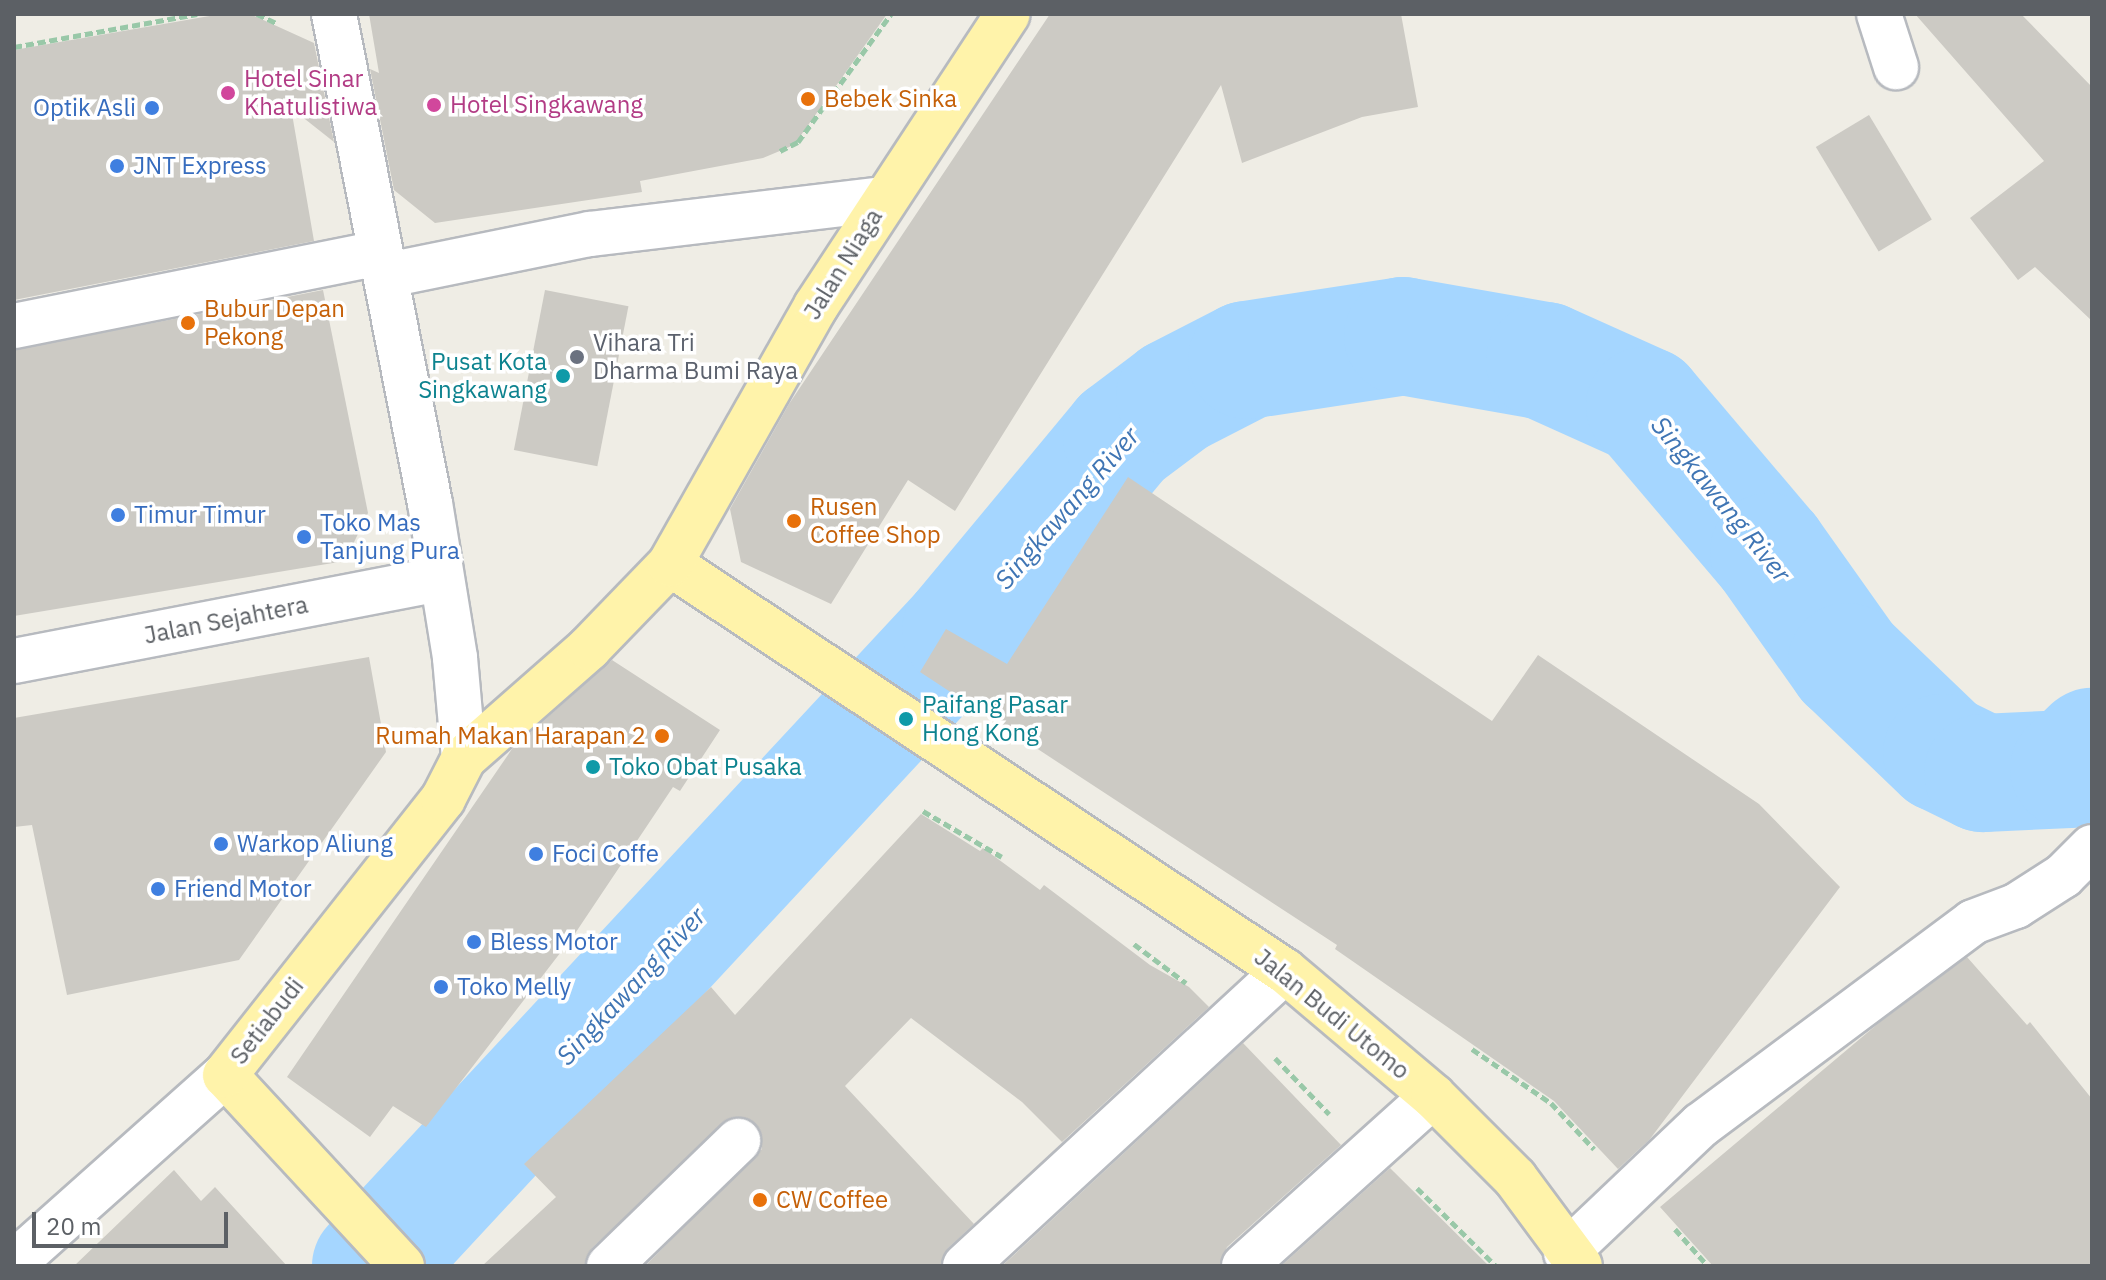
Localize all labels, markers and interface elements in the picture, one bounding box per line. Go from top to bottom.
place label: Hotel Sinar Khatulistiwa [244,65,377,121]
marker: Hotel Sinar Khatulistiwa [219,84,237,102]
place label: Bebek Sinka [824,85,957,113]
marker: Bebek Sinka [799,90,817,108]
place label: Hotel Singkawang [450,91,643,119]
place label: Optik Asli [33,94,136,122]
marker: Hotel Singkawang [425,96,443,114]
marker: Optik Asli [143,99,161,117]
place label: JNT Express [133,152,267,180]
marker: JNT Express [108,157,126,175]
street label: Jalan Niaga [798,203,888,325]
place label: Bubur Depan Pekong [204,295,345,351]
marker: Bubur Depan Pekong [179,314,197,332]
place label: Vihara Tri Dharma Bumi Raya [593,329,798,385]
place label: Pusat Kota Singkawang [418,348,547,404]
marker: Vihara Tri Dharma Bumi Raya [568,348,586,366]
marker: Pusat Kota Singkawang [554,367,572,385]
water label: Singkawang River [1645,410,1797,588]
water label: Singkawang River [988,421,1146,595]
place label: Rusen Coffee Shop [810,493,941,549]
place label: Timur Timur [134,501,266,529]
marker: Timur Timur [109,506,127,524]
place label: Toko Mas Tanjung Pura [320,509,460,565]
marker: Rusen Coffee Shop [785,512,803,530]
marker: Toko Mas Tanjung Pura [295,528,313,546]
street label: Jalan Sejahtera [142,590,310,650]
place label: Paifang Pasar Hong Kong [922,691,1068,747]
marker: Paifang Pasar Hong Kong [897,710,915,728]
place label: Rumah Makan Harapan 2 [375,722,646,750]
marker: Rumah Makan Harapan 2 [653,727,671,745]
place label: Toko Obat Pusaka [609,753,802,781]
marker: Toko Obat Pusaka [584,758,602,776]
place label: Warkop Aliung [237,830,393,858]
marker: Warkop Aliung [212,835,230,853]
place label: Foci Coffe [552,840,659,868]
marker: Foci Coffe [527,845,545,863]
place label: Friend Motor [174,875,312,903]
marker: Friend Motor [149,880,167,898]
water label: Singkawang River [550,901,712,1071]
place label: Bless Motor [490,928,618,956]
marker: Bless Motor [465,933,483,951]
street label: Jalan Budi Utomo [1249,943,1415,1085]
street label: Setiabudi [224,972,310,1070]
place label: Toko Melly [457,973,571,1001]
marker: Toko Melly [432,978,450,996]
place label: CW Coffee [776,1186,888,1214]
marker: CW Coffee [751,1191,769,1209]
scale bar [36,1196,232,1246]
text: 20 m [46,1210,101,1242]

